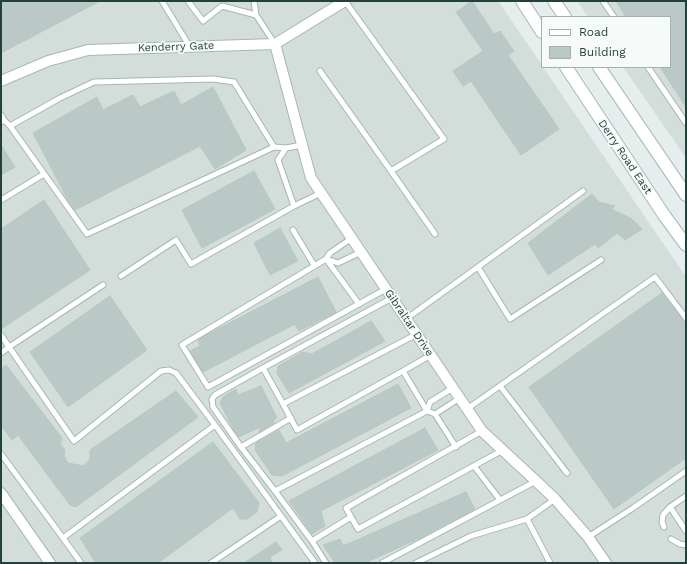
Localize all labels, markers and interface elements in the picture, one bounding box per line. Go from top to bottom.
legend [541,16,671,68]
text: Road [579,25,608,39]
street label: Kenderry Gate [138,39,214,55]
text: Building [579,45,626,59]
street label: Derry Road East [595,117,655,197]
street label: Gibraltar Drive [382,287,436,359]

